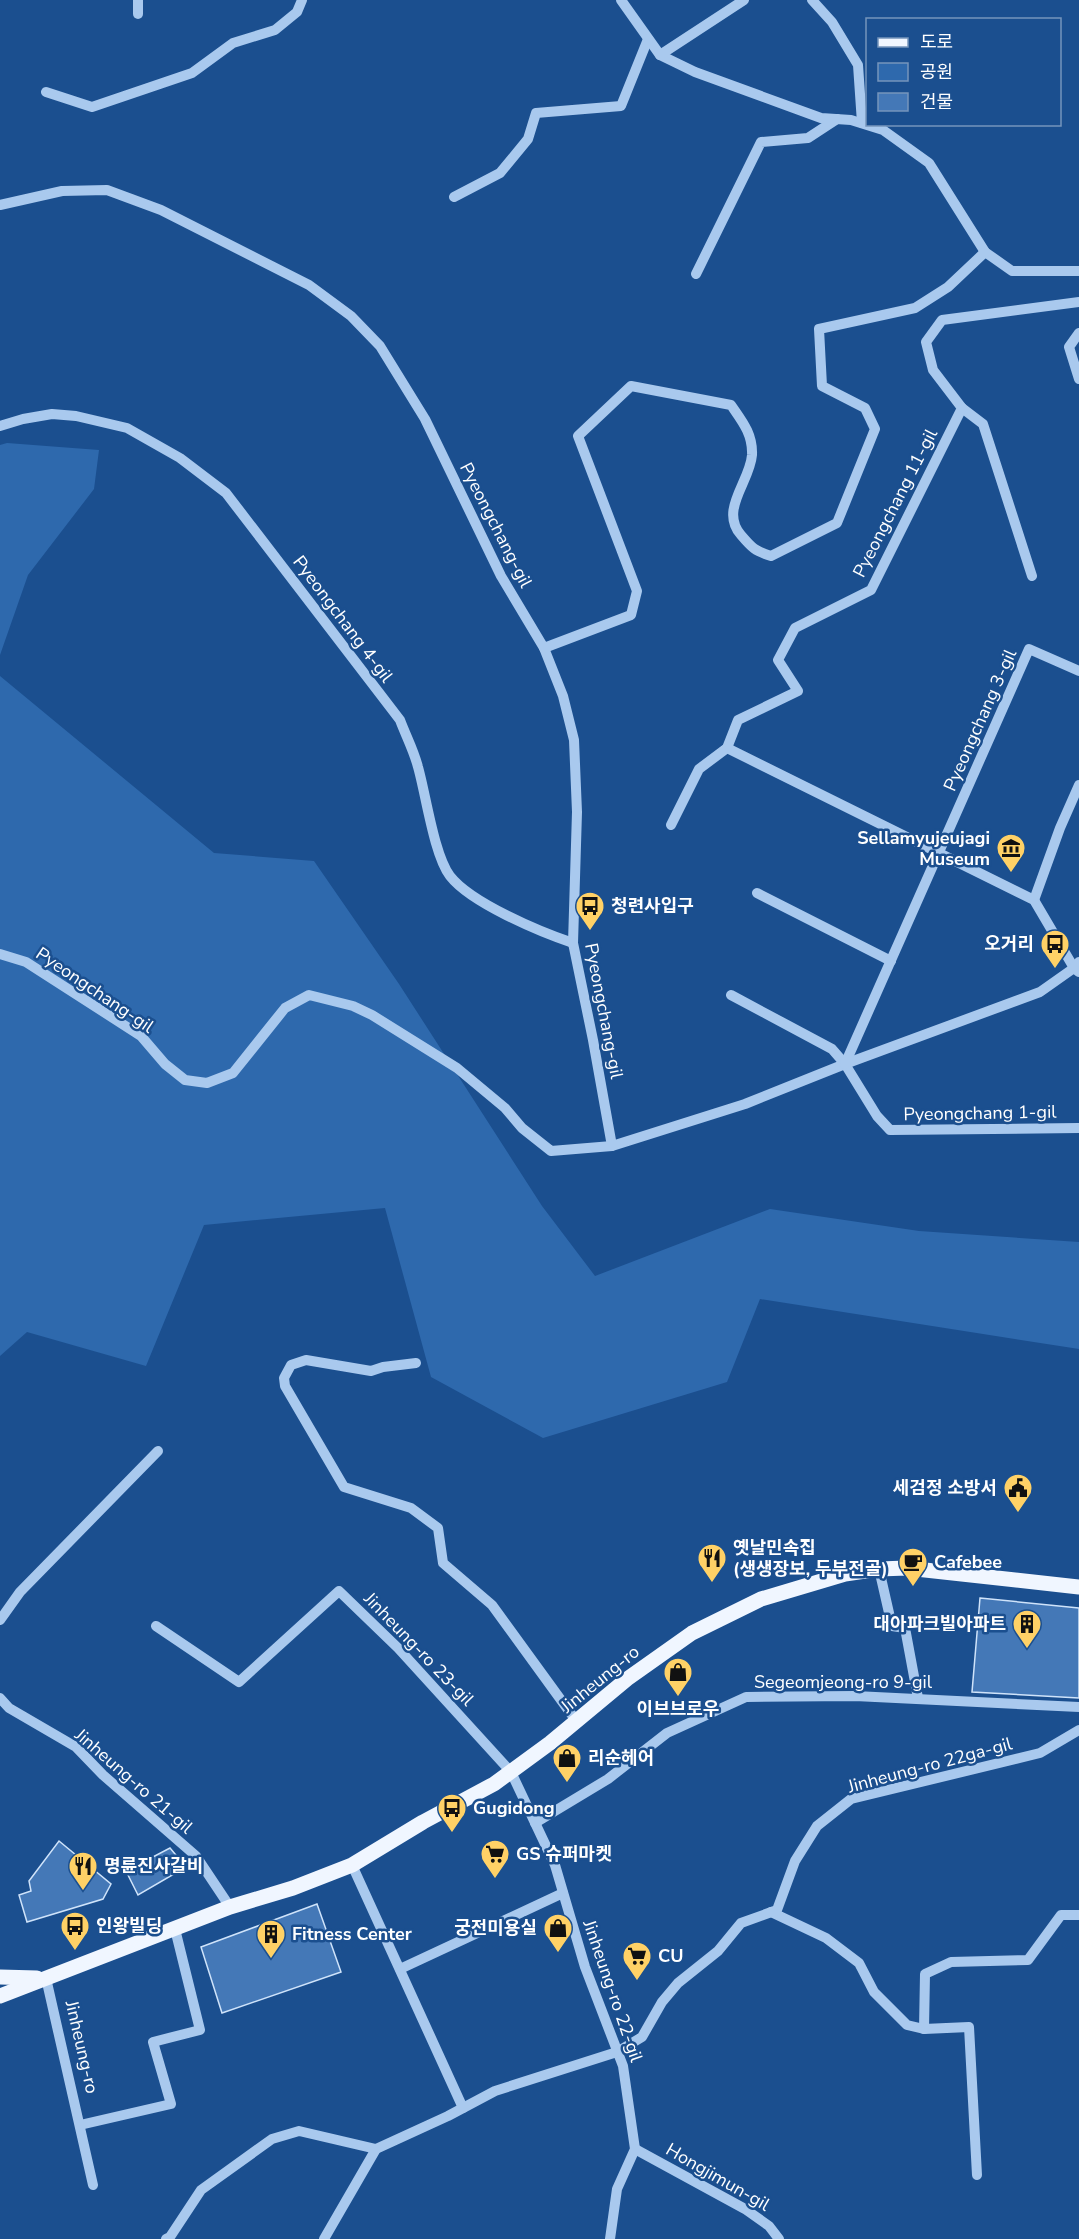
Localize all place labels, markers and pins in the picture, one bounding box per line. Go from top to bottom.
place label: Sellamyujeujagi Museum [857,826,990,871]
museum icon: Sellamyujeujagi Museum [995,832,1027,874]
bus stop icon: 청련사입구 [574,890,606,932]
place label: 청련사입구 [611,894,694,918]
bus stop icon: 오거리 [1039,928,1071,970]
place label: 오거리 [984,932,1034,956]
public building icon: 세검정 소방서 [1002,1472,1034,1514]
place label: 세검정 소방서 [893,1476,997,1500]
place label: 옛날민속집 (생생장보, 두부전골) [733,1536,888,1581]
restaurant icon: 옛날민속집 (생생장보, 두부전골) [696,1542,728,1584]
cafe icon: Cafebee [897,1546,929,1588]
place label: Cafebee [934,1550,1002,1574]
building icon: 대아파크빌아파트 [1011,1608,1043,1650]
place label: 대아파크빌아파트 [874,1612,1006,1636]
shop icon: 이브브로우 [662,1656,694,1698]
place label: 이브브로우 [637,1697,719,1721]
shop icon: 리순헤어 [551,1742,583,1784]
place label: 리순헤어 [588,1746,654,1770]
bus stop icon: Gugidong [436,1792,468,1834]
place label: Gugidong [473,1796,555,1820]
supermarket icon: GS 슈퍼마켓 [479,1838,511,1880]
place label: GS 슈퍼마켓 [516,1842,612,1866]
restaurant icon: 명륜진사갈비 [67,1850,99,1892]
place label: 명륜진사갈비 [104,1854,203,1878]
bus stop icon: 인왕빌딩 [59,1910,91,1952]
shop icon: 궁전미용실 [542,1912,574,1954]
place label: 인왕빌딩 [96,1914,162,1938]
place label: 궁전미용실 [454,1916,537,1940]
building icon: Fitness Center [255,1918,287,1960]
place label: Fitness Center [292,1922,412,1946]
supermarket icon: CU [621,1940,653,1982]
place label: CU [658,1944,684,1968]

